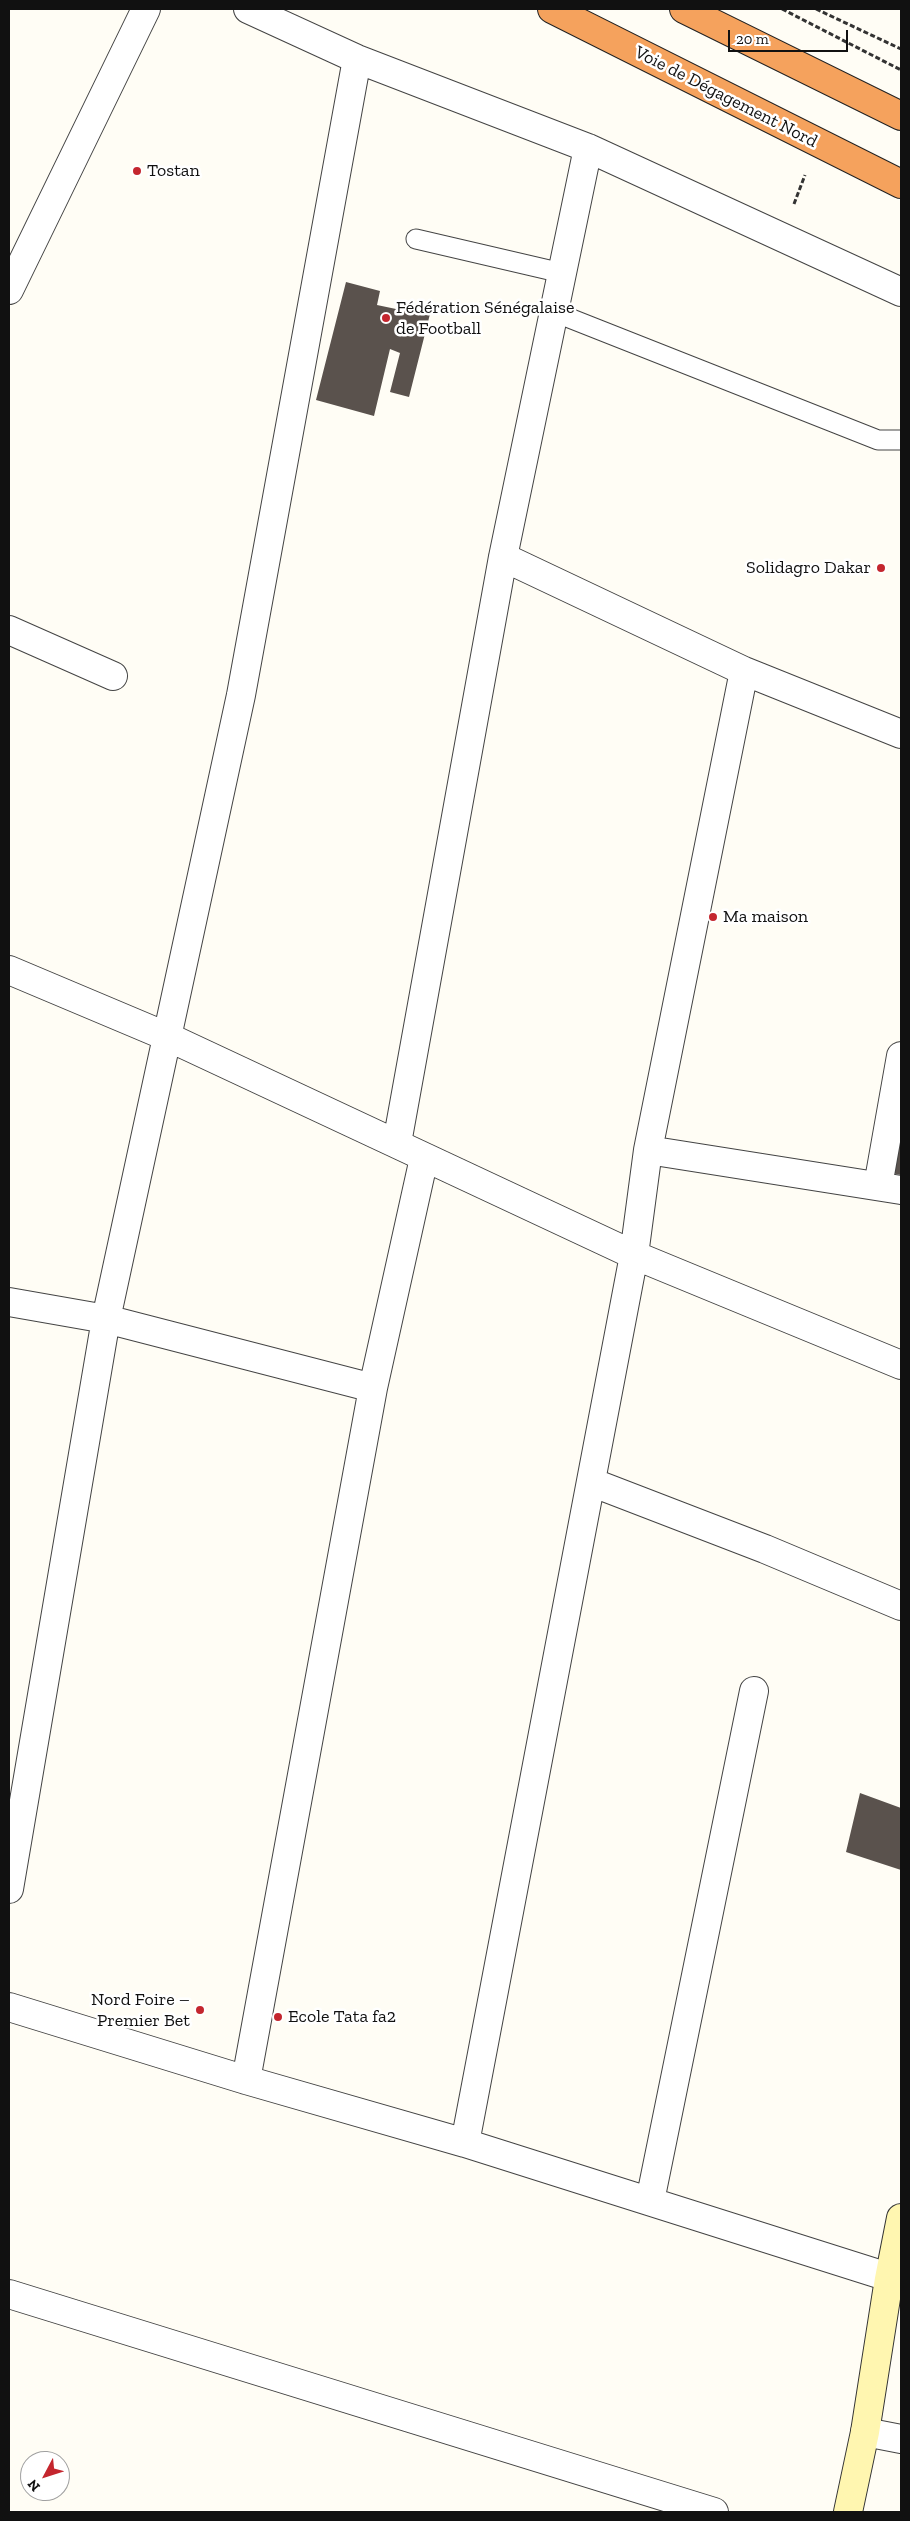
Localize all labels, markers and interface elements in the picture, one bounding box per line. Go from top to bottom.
scale bar [730,20,850,52]
text: 20 m [736,30,769,48]
street label: Voie de Dégagement Nord [631,41,821,153]
place label: Tostan [147,160,200,182]
marker: Tostan [131,165,143,177]
place label: Fédération Sénégalaise de Football [396,297,574,340]
marker: Fédération Sénégalaise de Football [380,312,392,324]
place label: Solidagro Dakar [746,557,871,579]
marker: Solidagro Dakar [875,562,887,574]
place label: Ma maison [723,906,808,928]
marker: Ma maison [707,911,719,923]
place label: Nord Foire – Premier Bet [91,1989,190,2032]
marker: Nord Foire – Premier Bet [194,2004,206,2016]
place label: Ecole Tata fa2 [288,2006,396,2028]
marker: Ecole Tata fa2 [272,2011,284,2023]
north arrow [20,2451,70,2501]
text: N [24,2476,44,2495]

